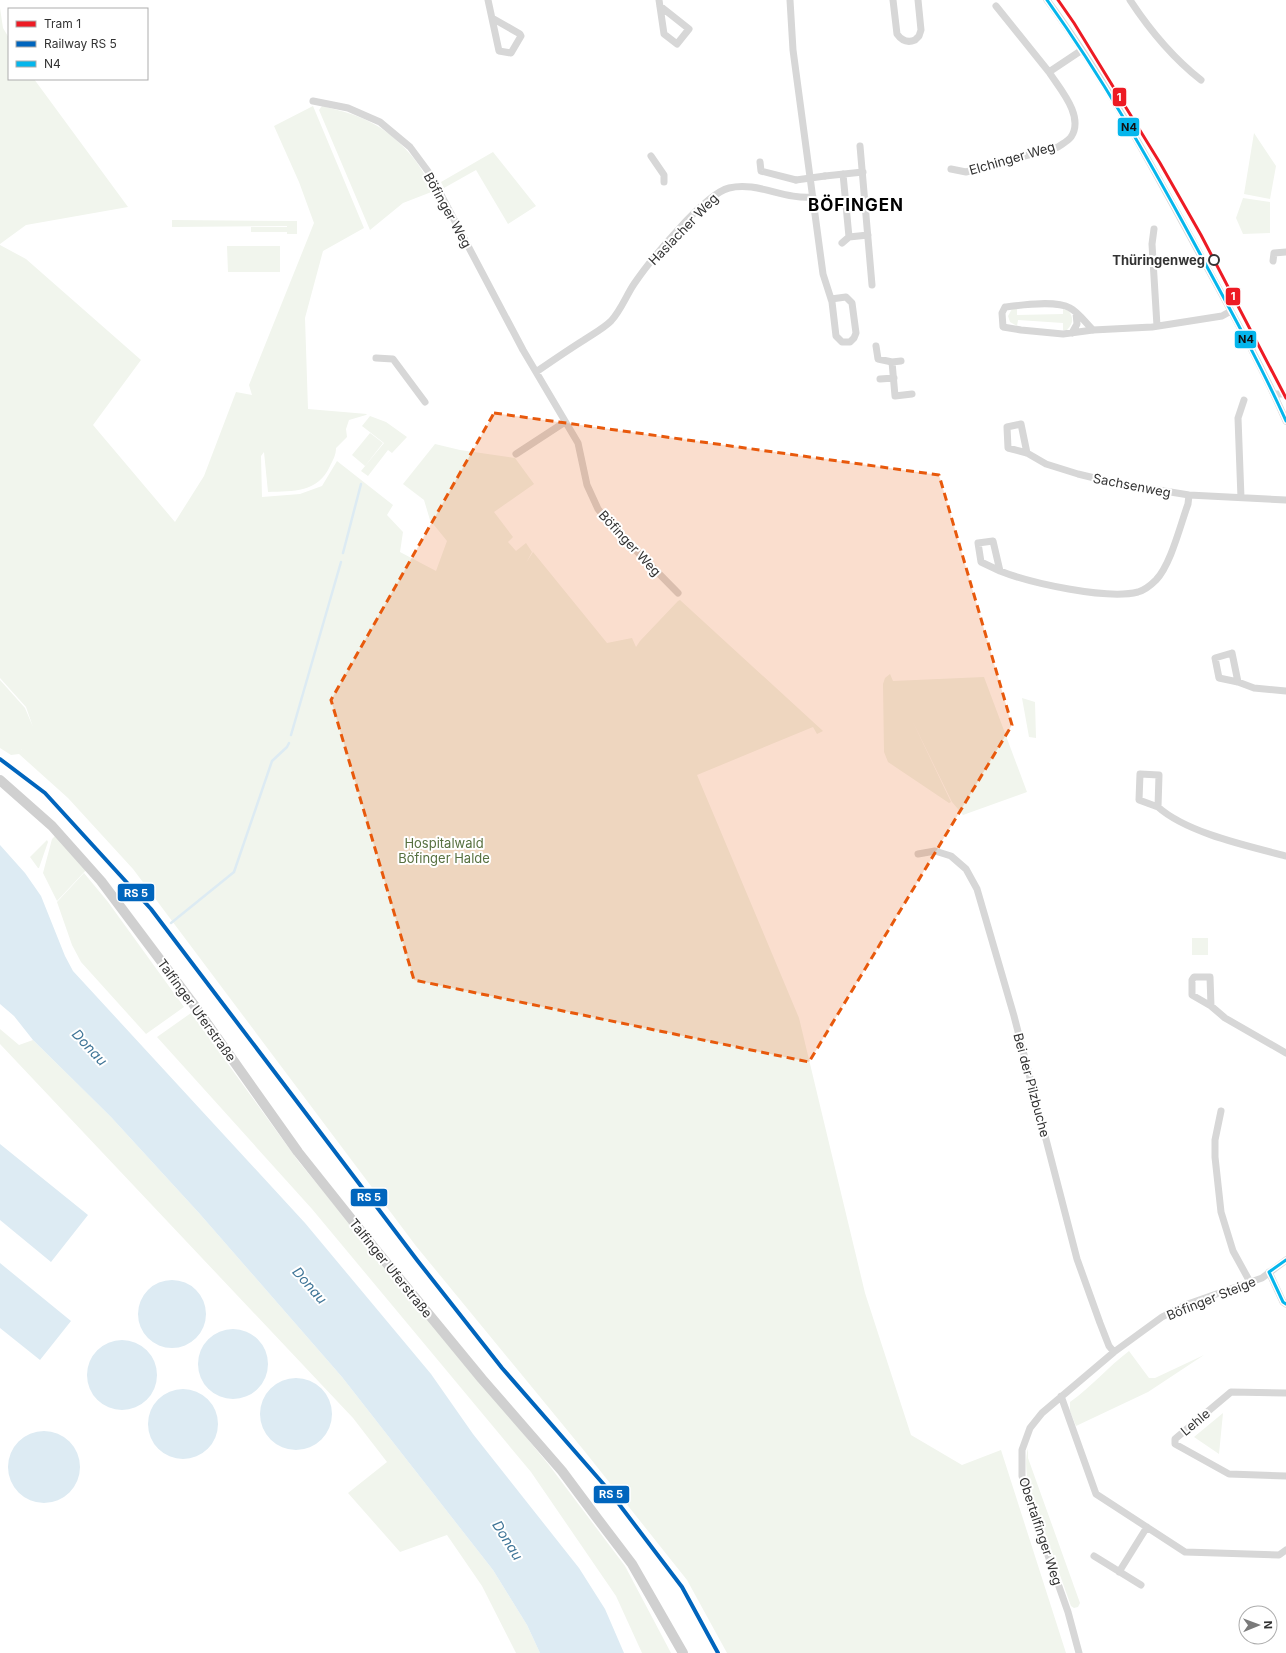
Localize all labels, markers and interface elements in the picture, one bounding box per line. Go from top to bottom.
legend [8,8,148,80]
text: Tram 1 [44,16,81,31]
text: Railway RS 5 [44,36,117,51]
text: N4 [44,56,61,71]
line badge: 1 [1112,87,1127,107]
text: 1 [1117,90,1122,104]
line badge: N4 [1117,117,1140,137]
text: N4 [1121,120,1137,134]
street label: Elchinger Weg [967,138,1057,178]
street label: Böfinger Weg [421,169,475,251]
street label: Haslacher Weg [645,190,721,268]
district label: BÖFINGEN [808,194,904,215]
place label: Thüringenweg [1112,252,1205,268]
marker: Thüringenweg [1208,254,1220,266]
line badge: 1 [1225,287,1241,306]
text: 1 [1231,289,1236,303]
line badge: N4 [1234,330,1257,349]
text: N4 [1238,332,1254,346]
street label: Sachsenweg [1092,470,1172,500]
street label: Böfinger Weg [596,507,664,579]
park label: Hospitalwald Böfinger Halde [398,835,490,866]
line badge: RS 5 [117,883,155,902]
text: RS 5 [124,886,148,900]
street label: Talfinger Uferstraße [154,955,240,1065]
water label: Donau [69,1025,111,1069]
street label: Bei der Pilzbuche [1010,1031,1054,1139]
line badge: RS 5 [350,1188,388,1207]
text: RS 5 [357,1190,381,1204]
street label: Talfinger Uferstraße [346,1215,436,1321]
water label: Donau [289,1263,331,1307]
street label: Böfinger Steige [1164,1273,1258,1323]
street label: Lehle [1177,1405,1213,1439]
street label: Obertalfinger Weg [1016,1475,1066,1587]
line badge: RS 5 [593,1485,630,1504]
text: RS 5 [599,1487,623,1501]
water label: Donau [489,1517,527,1563]
north arrow [1238,1605,1278,1645]
text: N [1261,1621,1275,1629]

